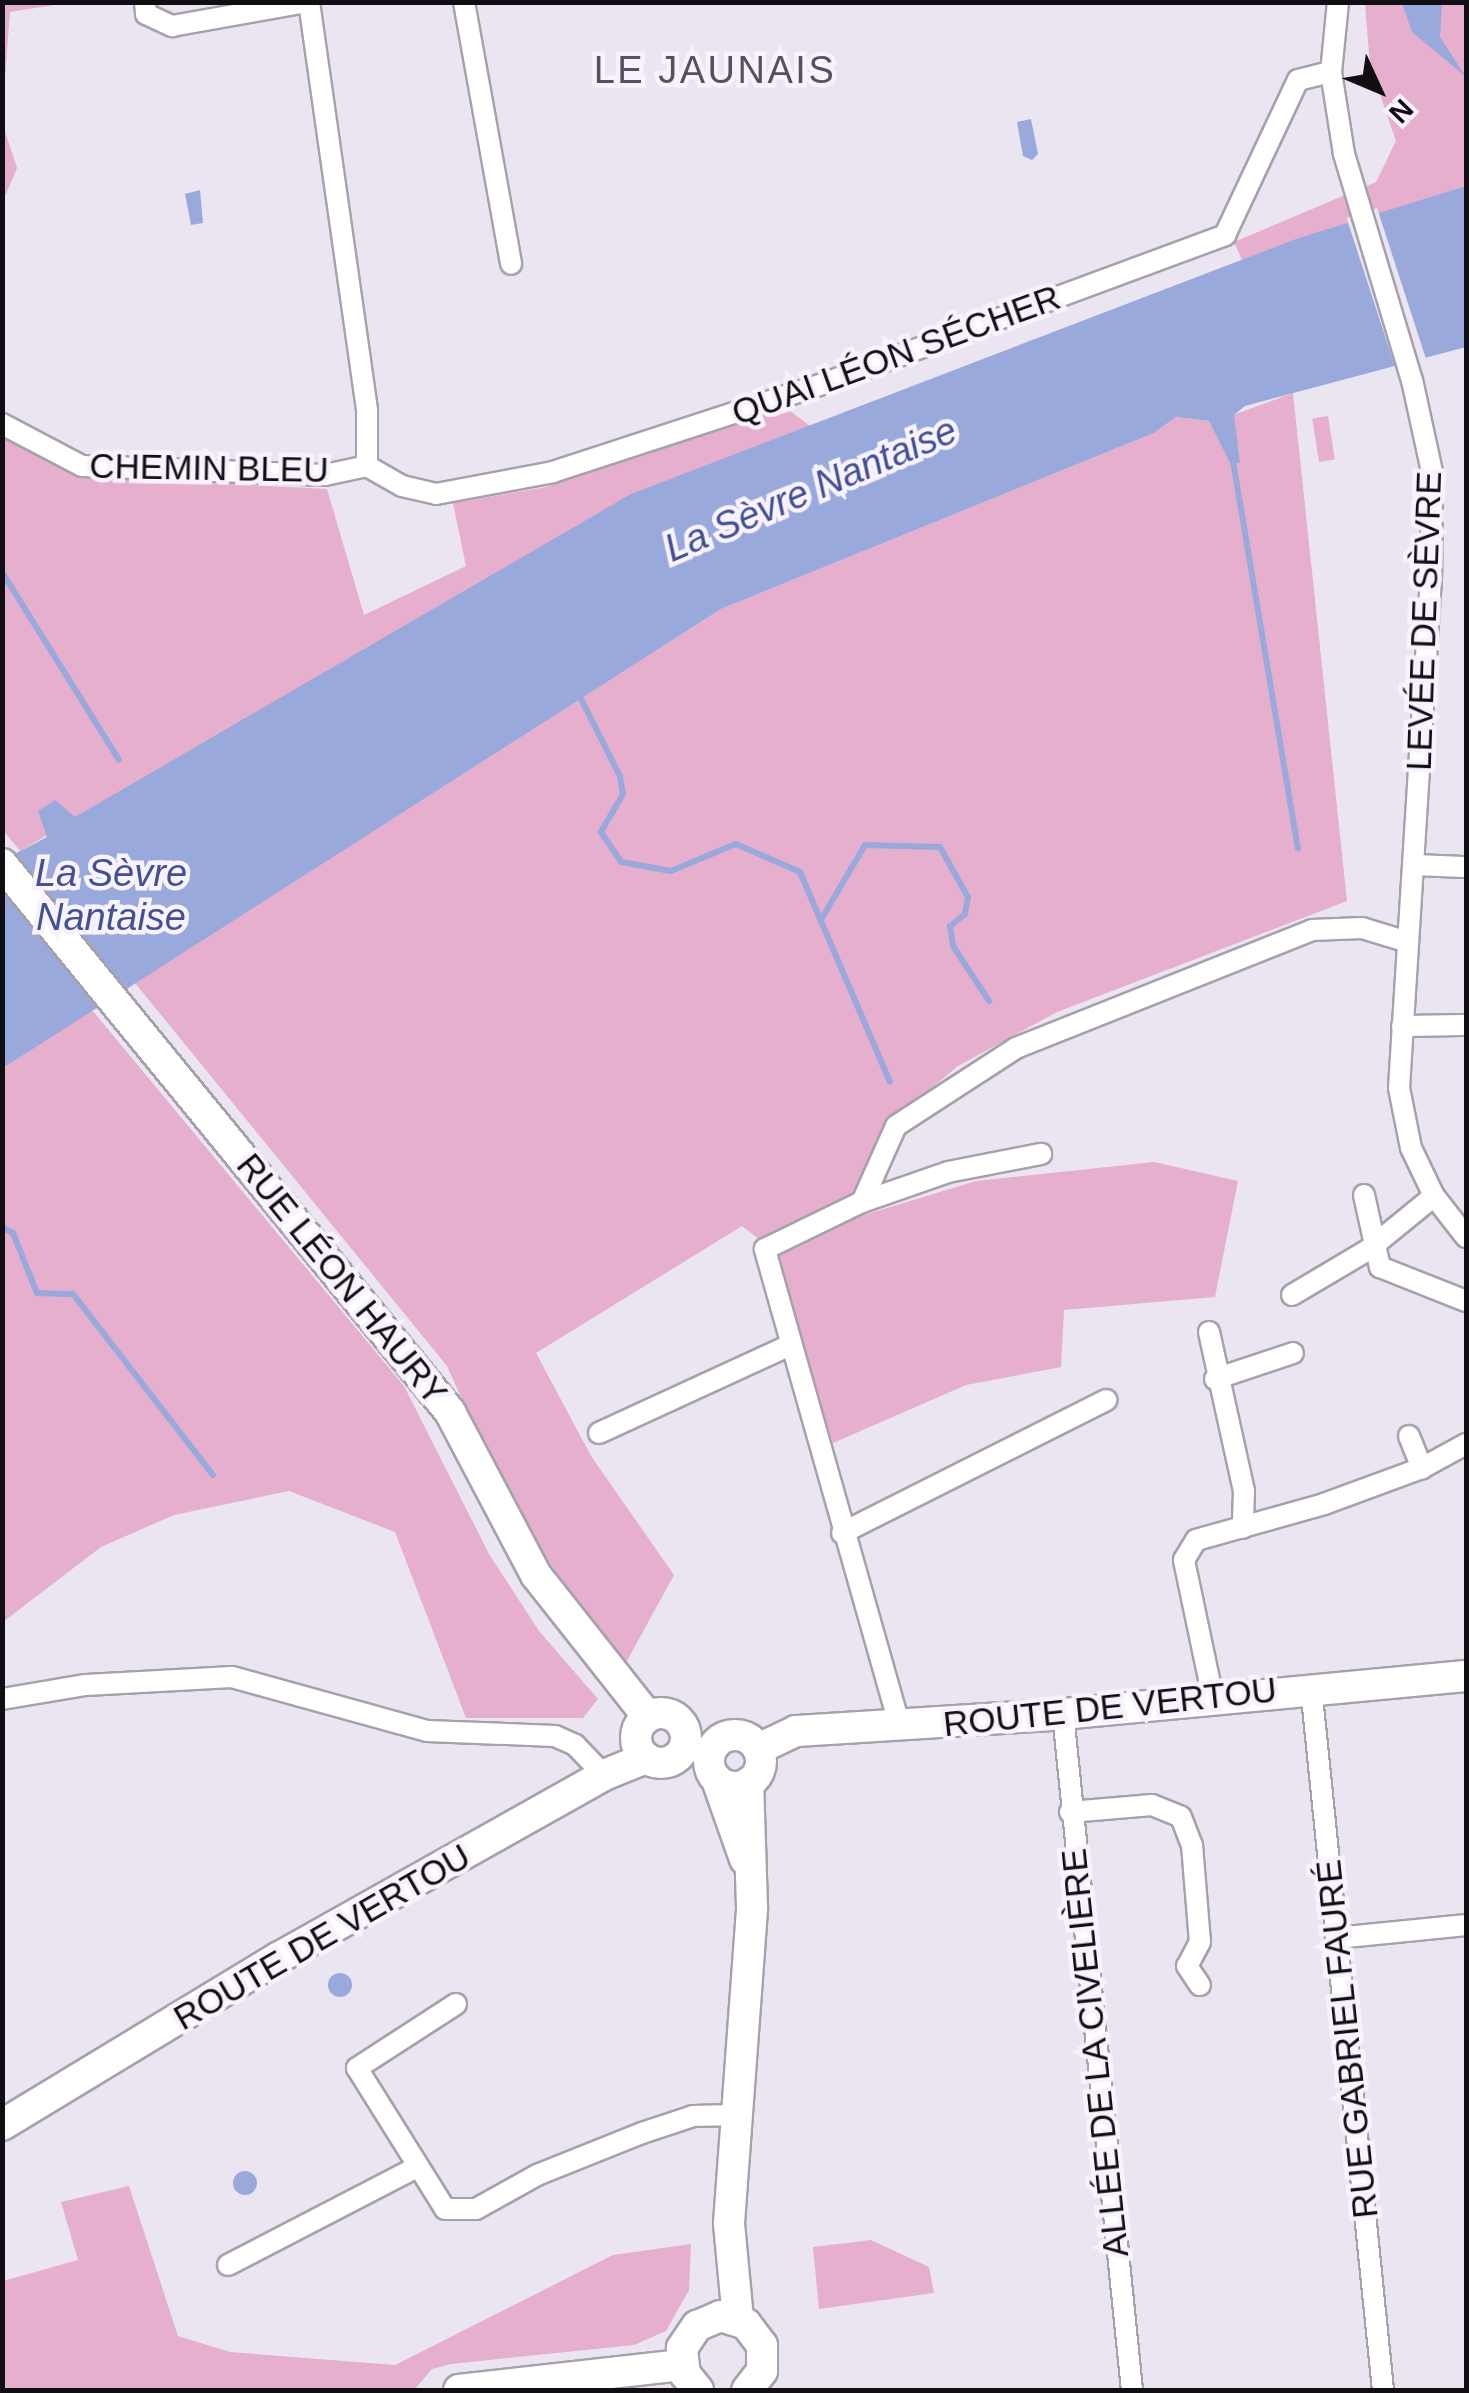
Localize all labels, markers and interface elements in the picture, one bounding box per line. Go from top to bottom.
north arrow [1329,40,1429,140]
district label: LE JAUNAIS [594,48,836,94]
text: N [1383,93,1419,129]
street label: QUAI LÉON SÉCHER [726,276,1066,434]
water label: La Sèvre Nantaise [658,408,964,572]
street label: CHEMIN BLEU [89,445,329,491]
street label: LEVÉE DE SÈVRE [1398,471,1450,771]
water label: La Sèvre Nantaise [35,851,187,941]
street label: RUE LÉON HAURY [228,1145,456,1413]
street label: ROUTE DE VERTOU [941,1669,1279,1745]
street label: ROUTE DE VERTOU [166,1835,478,2039]
street label: ALLÉE DE LA CIVELIÈRE [1053,1846,1137,2260]
street label: RUE GABRIEL FAURÉ [1307,1857,1387,2221]

